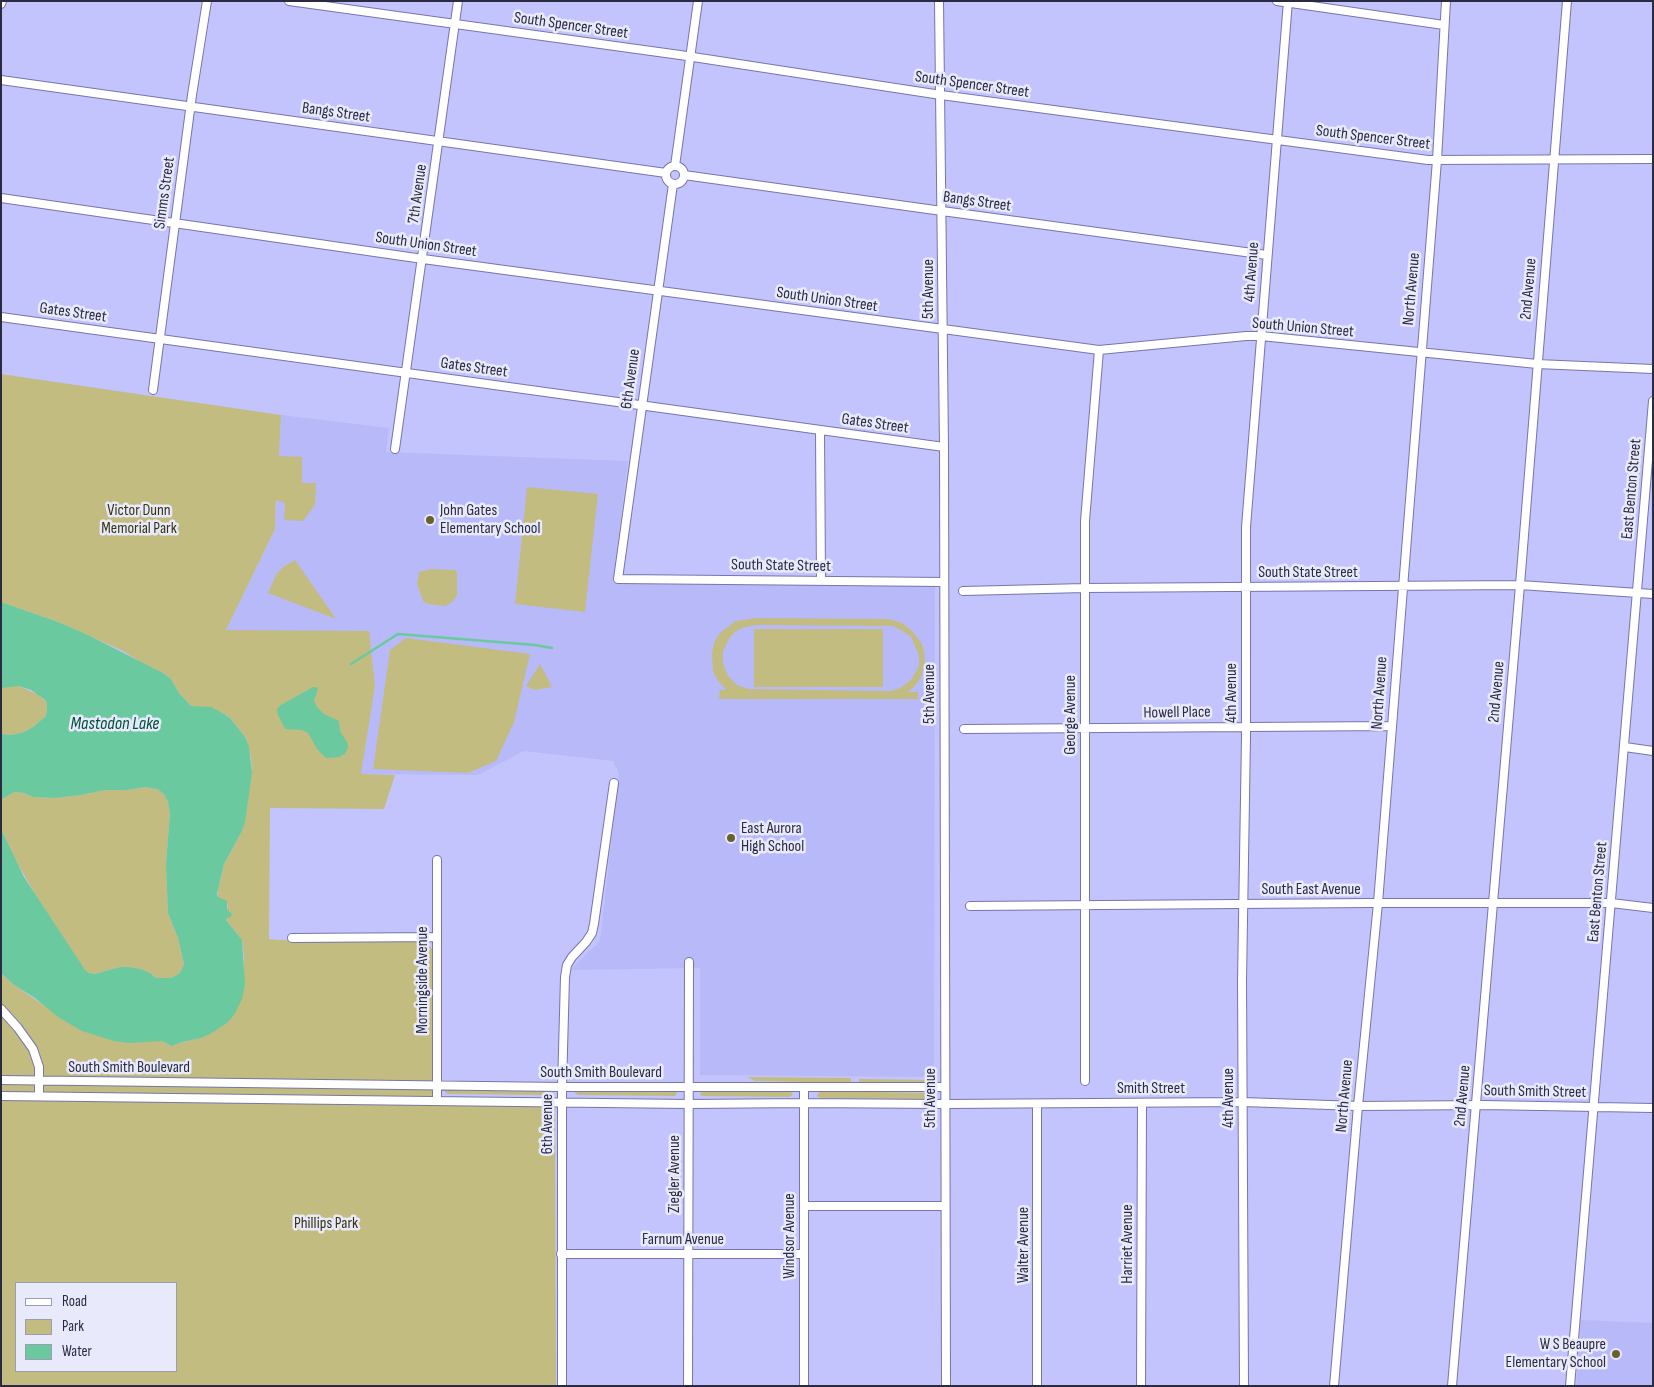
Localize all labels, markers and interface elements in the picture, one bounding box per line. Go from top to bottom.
street label: South Spencer Street [513,9,629,43]
street label: South Spencer Street [914,68,1030,102]
street label: Bangs Street [301,99,371,127]
street label: South Spencer Street [1315,121,1431,155]
street label: Simms Street [150,156,180,230]
street label: 7th Avenue [404,163,432,225]
street label: Bangs Street [942,188,1012,216]
street label: South Union Street [374,228,478,262]
street label: 4th Avenue [1240,241,1264,303]
street label: North Avenue [1399,252,1425,326]
street label: 2nd Avenue [1517,257,1541,321]
street label: 5th Avenue [919,259,939,319]
street label: South Union Street [775,283,879,317]
street label: Gates Street [38,299,108,327]
street label: South Union Street [1251,314,1355,342]
street label: 6th Avenue [617,348,645,410]
street label: Gates Street [439,354,509,382]
street label: Gates Street [840,410,910,438]
street label: East Benton Street [1618,438,1646,540]
park label: Victor Dunn Memorial Park [101,501,177,539]
place label: John Gates Elementary School [440,501,540,539]
marker: John Gates Elementary School [424,514,436,526]
street label: South State Street [731,556,831,576]
street label: South State Street [1258,563,1358,583]
street label: North Avenue [1368,656,1392,730]
street label: 2nd Avenue [1485,660,1509,724]
street label: 4th Avenue [1222,663,1242,723]
street label: 5th Avenue [920,664,940,724]
street label: George Avenue [1061,675,1081,755]
street label: Howell Place [1143,703,1211,723]
water label: Mastodon Lake [71,713,159,735]
place label: East Aurora High School [741,819,804,857]
marker: East Aurora High School [725,832,737,844]
street label: East Benton Street [1584,841,1612,943]
street label: South East Avenue [1261,880,1361,900]
street label: Morningside Avenue [413,926,433,1034]
street label: South Smith Boulevard [68,1058,190,1078]
street label: North Avenue [1332,1059,1358,1133]
street label: South Smith Boulevard [540,1063,662,1083]
street label: 2nd Avenue [1451,1064,1475,1128]
street label: 5th Avenue [921,1068,941,1128]
street label: 4th Avenue [1219,1068,1239,1128]
street label: Smith Street [1117,1079,1185,1099]
street label: South Smith Street [1484,1082,1586,1102]
street label: 6th Avenue [538,1094,558,1154]
street label: Ziegler Avenue [665,1135,685,1213]
street label: Windsor Avenue [780,1193,800,1279]
street label: Harriet Avenue [1118,1204,1138,1284]
street label: Walter Avenue [1014,1207,1034,1283]
park label: Phillips Park [294,1214,358,1234]
street label: Farnum Avenue [642,1230,724,1250]
legend [15,1282,178,1372]
text: Road [62,1292,87,1311]
text: Park [62,1317,84,1336]
place label: W S Beaupre Elementary School [1506,1335,1606,1373]
text: Water [62,1342,92,1361]
marker: W S Beaupre Elementary School [1610,1348,1622,1360]

